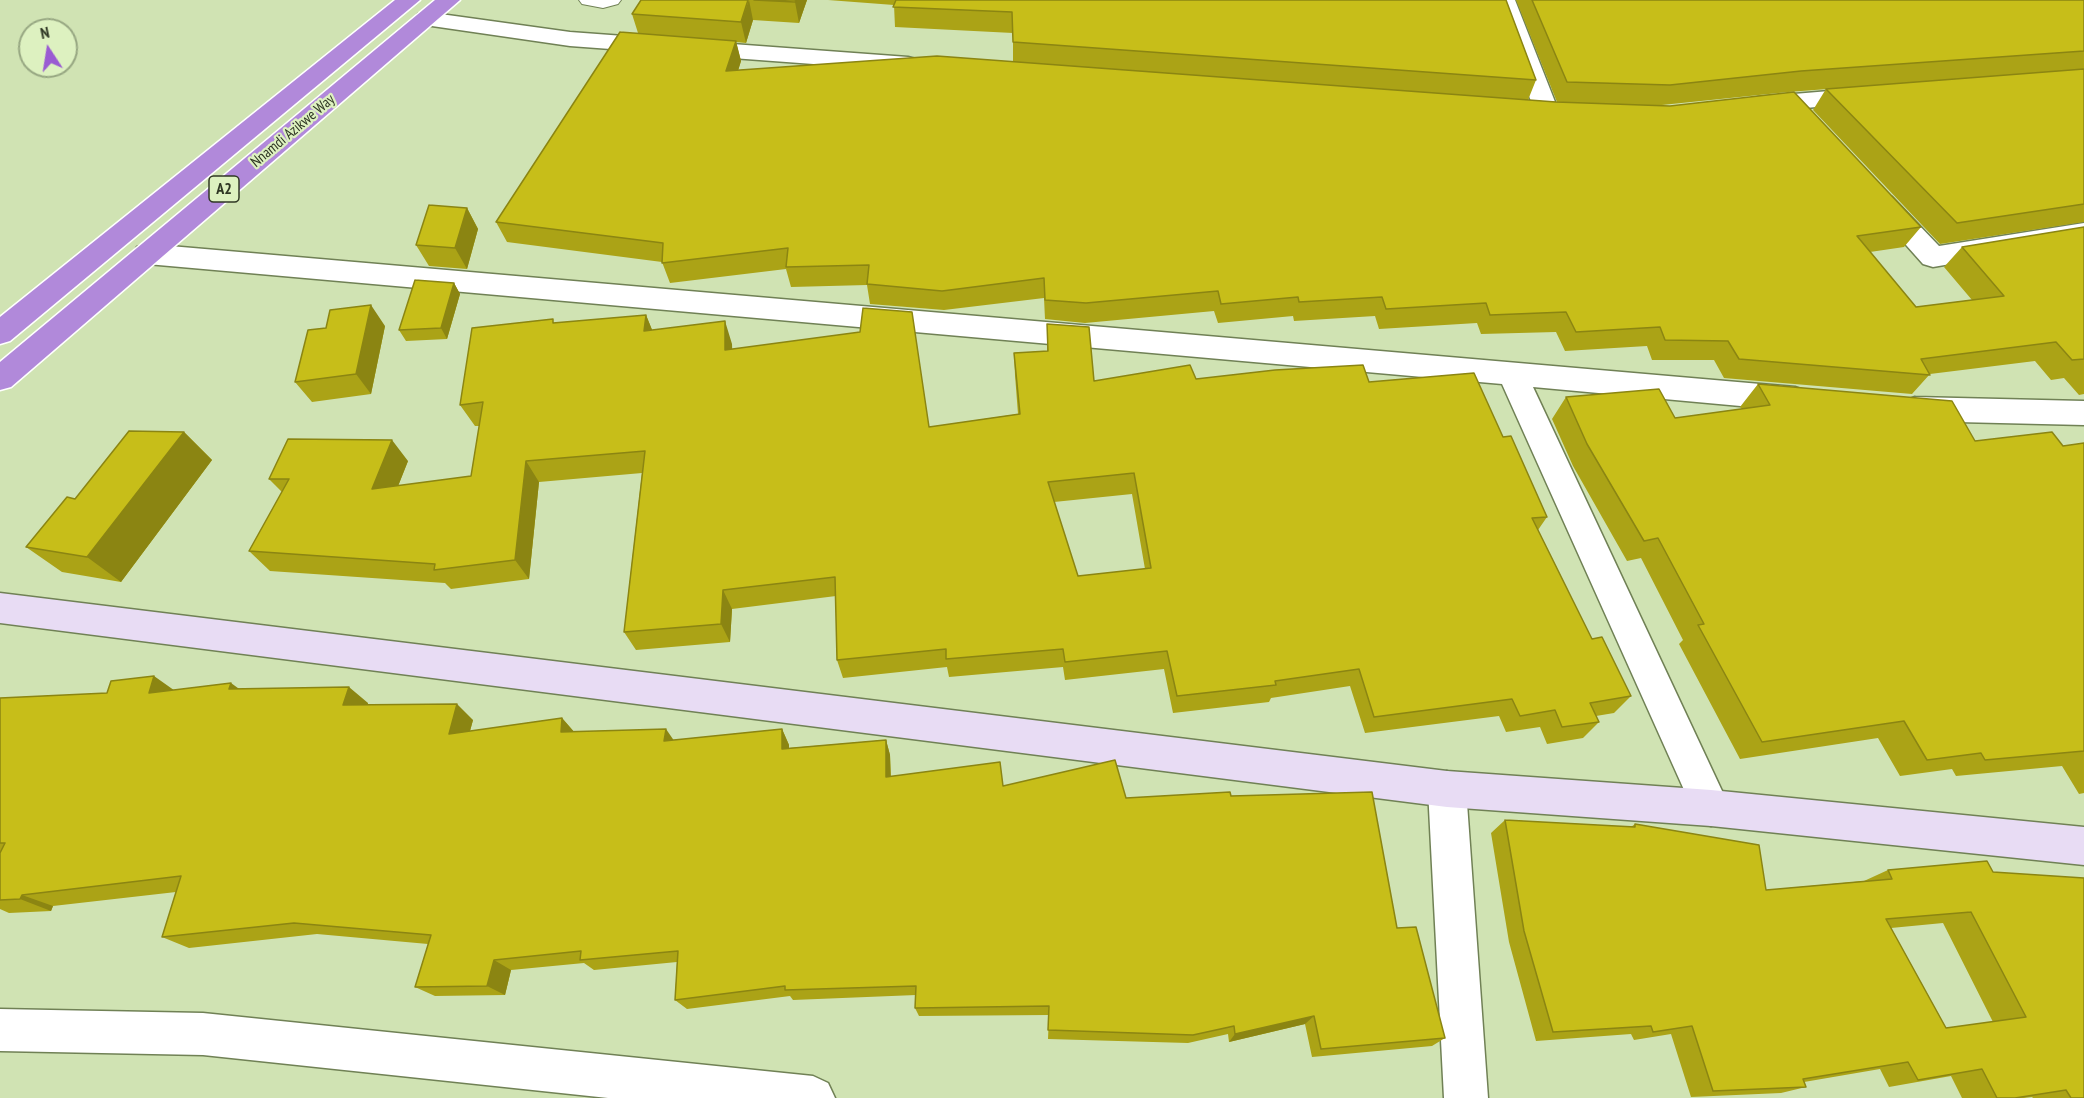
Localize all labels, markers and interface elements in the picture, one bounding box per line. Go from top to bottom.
north arrow [18,18,78,78]
text: N [38,22,51,43]
street label: Nnamdi Azikwe Way [247,91,339,171]
road number: A2 [209,176,239,202]

